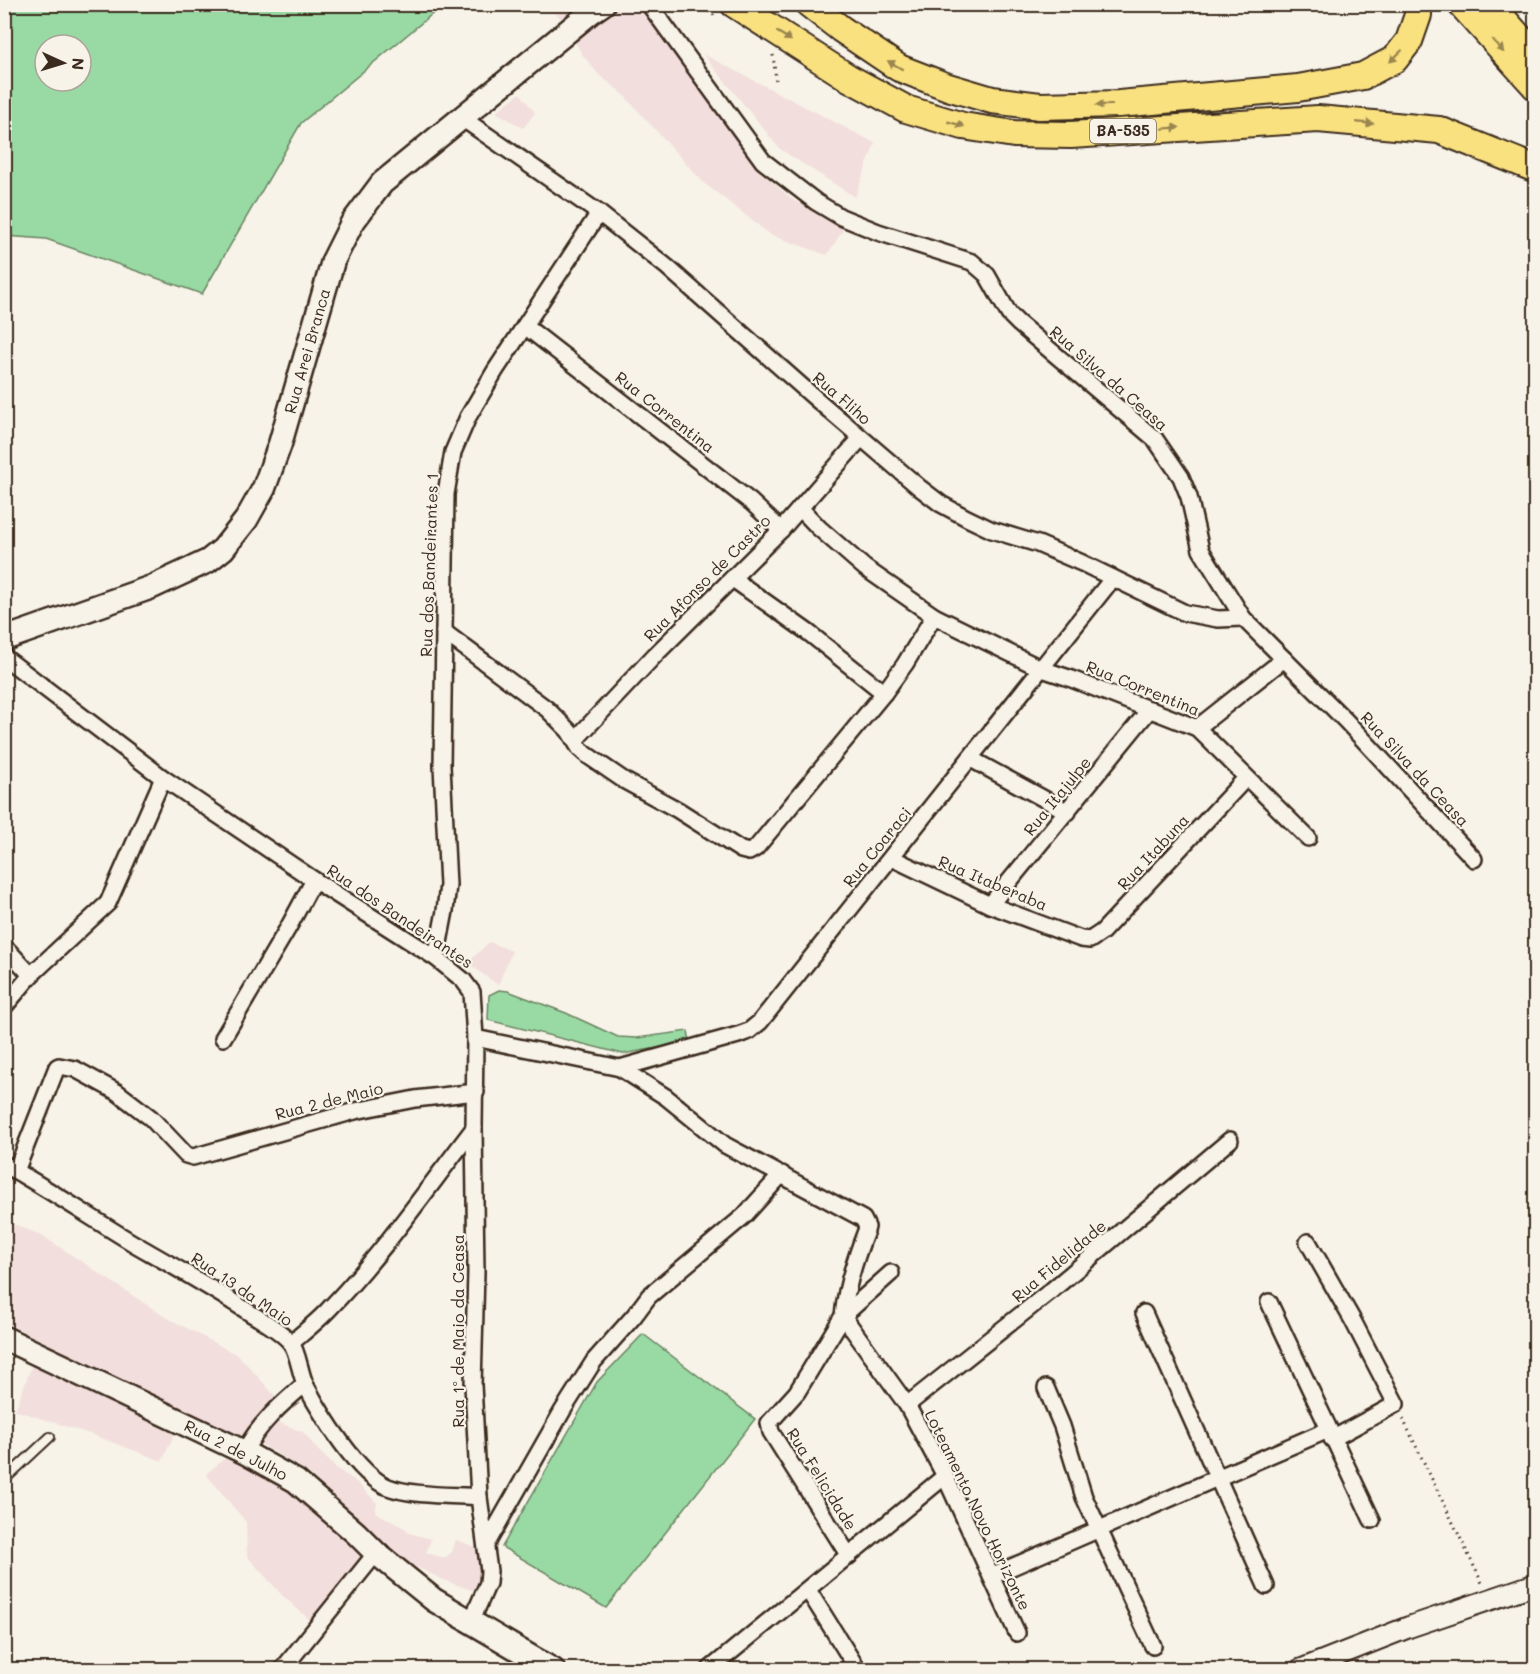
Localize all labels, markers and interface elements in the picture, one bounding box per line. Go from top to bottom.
one-way arrow [775,30,792,41]
north arrow [33,33,93,93]
one-way arrow [1491,38,1504,53]
one-way arrow [1389,49,1403,63]
text: N [68,57,89,71]
one-way arrow [887,59,903,70]
one-way arrow [1094,100,1113,109]
one-way arrow [1356,118,1375,128]
road number: BA-535 [1090,119,1156,143]
one-way arrow [947,120,965,129]
one-way arrow [1161,123,1180,133]
street label: Rua Arei Branca [279,286,334,416]
street label: Rua Silva da Ceasa [1046,321,1173,435]
street label: Rua Correntina [611,366,719,457]
street label: Rua Fliho [809,367,876,429]
street label: Rua dos Bandeirantes 1 [415,473,442,657]
street label: Rua Afonso de Castro [639,510,775,646]
street label: Rua Correntina [1083,655,1203,720]
street label: Rua Silva da Ceasa [1357,707,1474,831]
street label: Rua Itajulpe [1018,752,1095,840]
street label: Rua Coaraci [838,802,915,891]
street label: Rua Itabuna [1112,809,1193,894]
street label: Rua Itaberaba [936,850,1051,915]
street label: Rua dos Bandeirantes [323,859,477,972]
street label: Rua 2 de Maio [273,1077,385,1124]
street label: Rua Fidelidade [1007,1215,1110,1306]
street label: Rua 1º de Maio da Ceasa [447,1234,468,1428]
street label: Rua 13 da Maio [187,1247,297,1330]
street label: Loteamento Novo Horizonte [921,1406,1036,1613]
street label: Rua 2 de Julho [181,1414,292,1485]
street label: Rua Felicidade [783,1424,862,1534]

